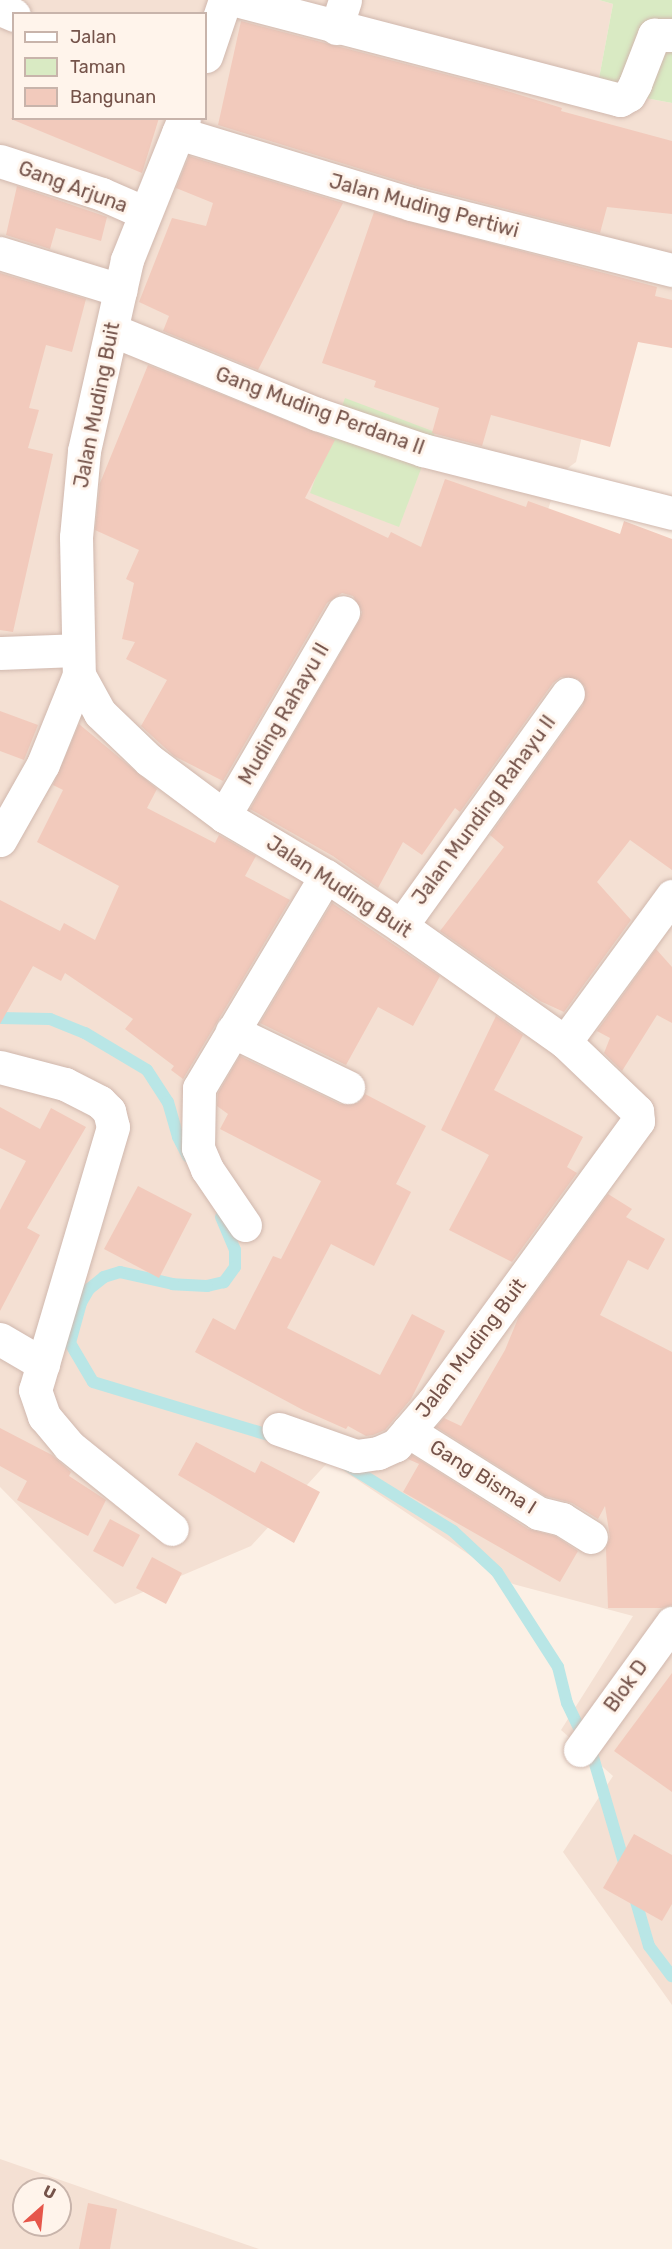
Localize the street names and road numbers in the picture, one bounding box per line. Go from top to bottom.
street label: Gang Arjuna [15,156,131,218]
street label: Jalan Muding Pertiwi [327,169,521,243]
street label: Jalan Muding Buit [69,320,125,490]
street label: Gang Muding Perdana II [212,362,428,460]
street label: Muding Rahayu II [234,639,334,789]
street label: Jalan Munding Rahayu II [407,711,561,909]
street label: Jalan Muding Buit [262,831,416,943]
street label: Jalan Muding Buit [411,1274,531,1422]
street label: Gang Bisma I [425,1435,541,1519]
street label: Blok D [599,1655,653,1717]

